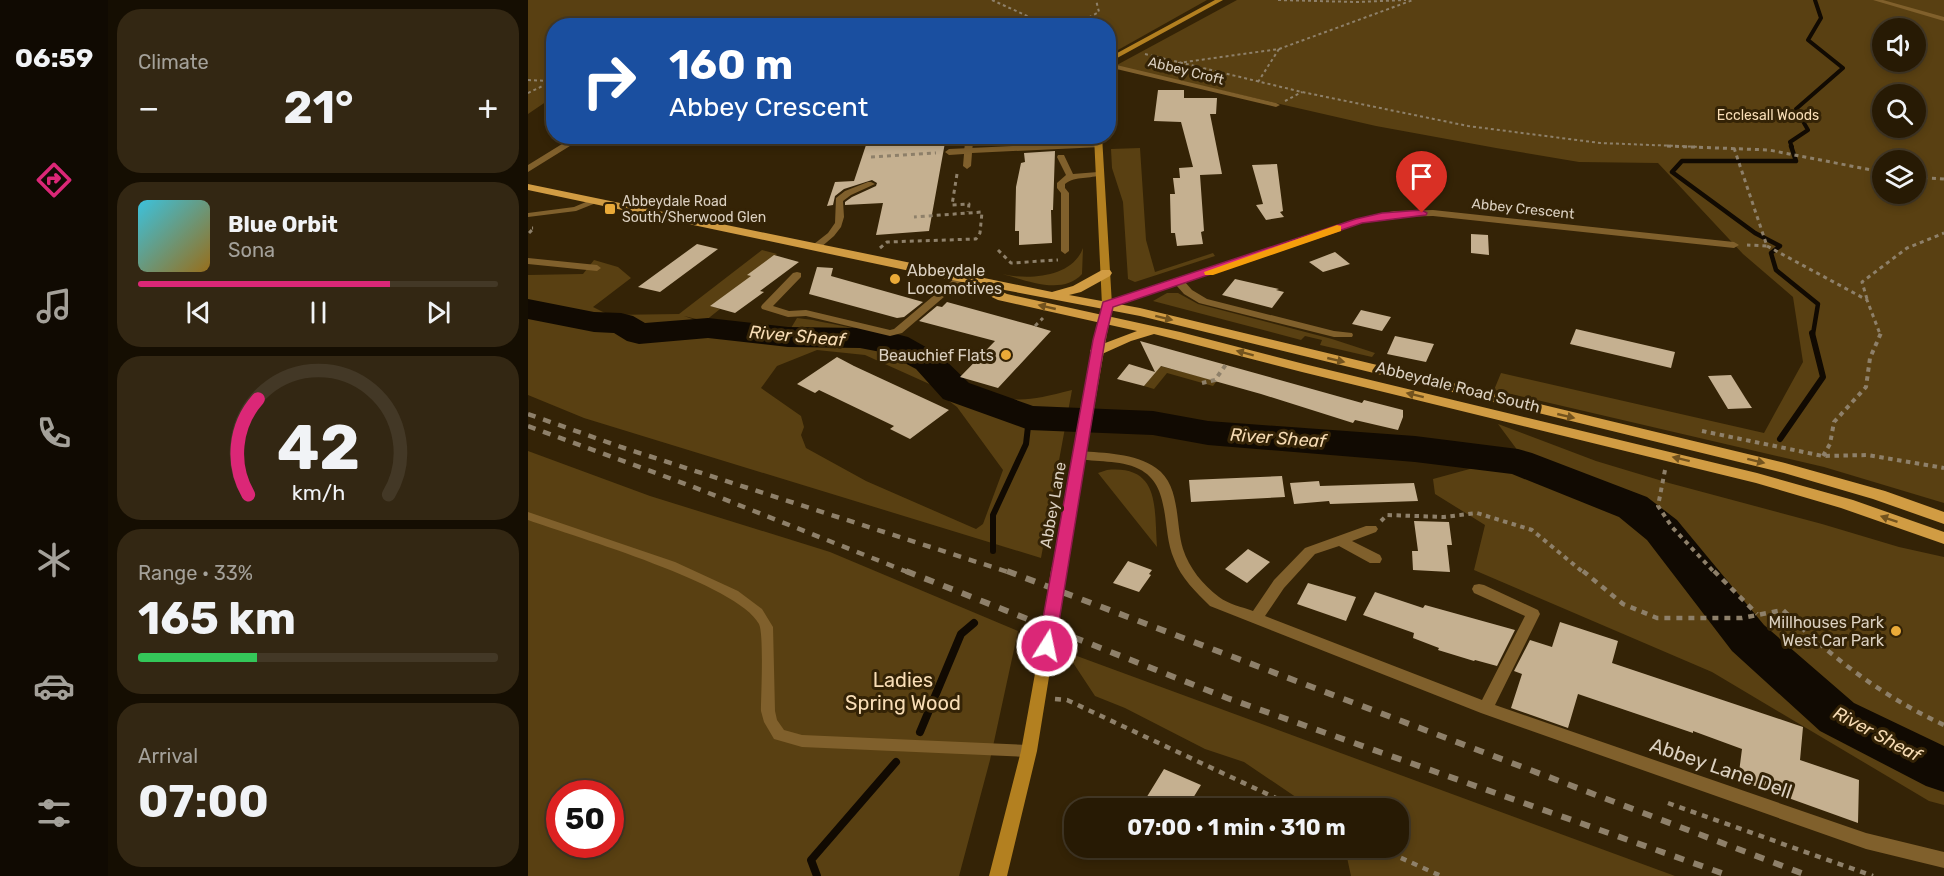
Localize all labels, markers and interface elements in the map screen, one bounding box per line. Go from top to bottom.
map controls [1872,18,1926,204]
button: sound [1872,18,1926,72]
text: 160 m [669,40,793,90]
text: 06:59 [15,42,93,74]
icon: right [570,42,648,120]
text: Climate [138,50,209,74]
street label: Abbey Croft [1146,53,1226,89]
text: 21° [283,81,354,134]
button: search [1872,84,1926,138]
text: − [138,88,159,127]
text: + [477,88,498,127]
text: Abbey Crescent [669,91,868,123]
park label: Ecclesall Woods [1717,107,1819,124]
button: layers [1872,150,1926,204]
pin [1396,151,1447,213]
icon: directions [33,159,75,201]
icon: arrive [1405,160,1438,193]
place label: Abbeydale Road South/Sherwood Glen [622,193,766,226]
street label: Abbey Crescent [1471,195,1576,223]
marker: Abbeydale Road South/Sherwood Glen [603,202,617,216]
text: Blue Orbit [228,211,338,238]
text: Sona [228,238,275,262]
place label: Abbeydale Locomotives [907,261,1002,298]
marker: Abbeydale Locomotives [888,272,902,286]
icon: music [33,285,75,327]
icon: previous [182,296,215,329]
icon: pause [302,296,335,329]
icon: next [422,296,455,329]
one-way arrow [1037,301,1056,311]
one-way arrow [1155,314,1173,324]
water label: River Sheaf [748,321,848,351]
place label: Beauchief Flats [878,346,994,365]
one-way arrow [1236,347,1254,357]
marker: Beauchief Flats [999,348,1013,362]
one-way arrow [1326,355,1345,365]
street label: Abbeydale Road South [1374,357,1542,417]
one-way arrow [1406,390,1425,400]
text: 42 [276,411,360,485]
one-way arrow [1557,411,1575,421]
icon: phone [33,412,75,454]
water label: River Sheaf [1229,424,1329,452]
one-way arrow [1672,454,1691,464]
one-way arrow [1747,456,1765,466]
street label: Abbey Lane [1036,460,1070,550]
text: km/h [291,480,345,505]
one-way arrow [1880,513,1898,523]
icon: climate [33,539,75,581]
text: Range · 33% [138,561,253,585]
text: 165 km [138,592,296,645]
place label: Millhouses Park West Car Park [1769,613,1885,650]
position arrow [1015,614,1079,678]
marker: Millhouses Park West Car Park [1889,624,1903,638]
icon: car [33,665,75,707]
park label: Ladies Spring Wood [845,668,961,715]
water label: River Sheaf [1829,702,1927,767]
street label: Abbey Lane Dell [1647,732,1795,804]
text: Arrival [138,744,198,768]
text: 07:00 [138,775,269,828]
speed limit sign: 50 [546,780,624,858]
icon: filters [33,792,75,834]
text: 07:00 · 1 min · 310 m [1127,814,1346,841]

